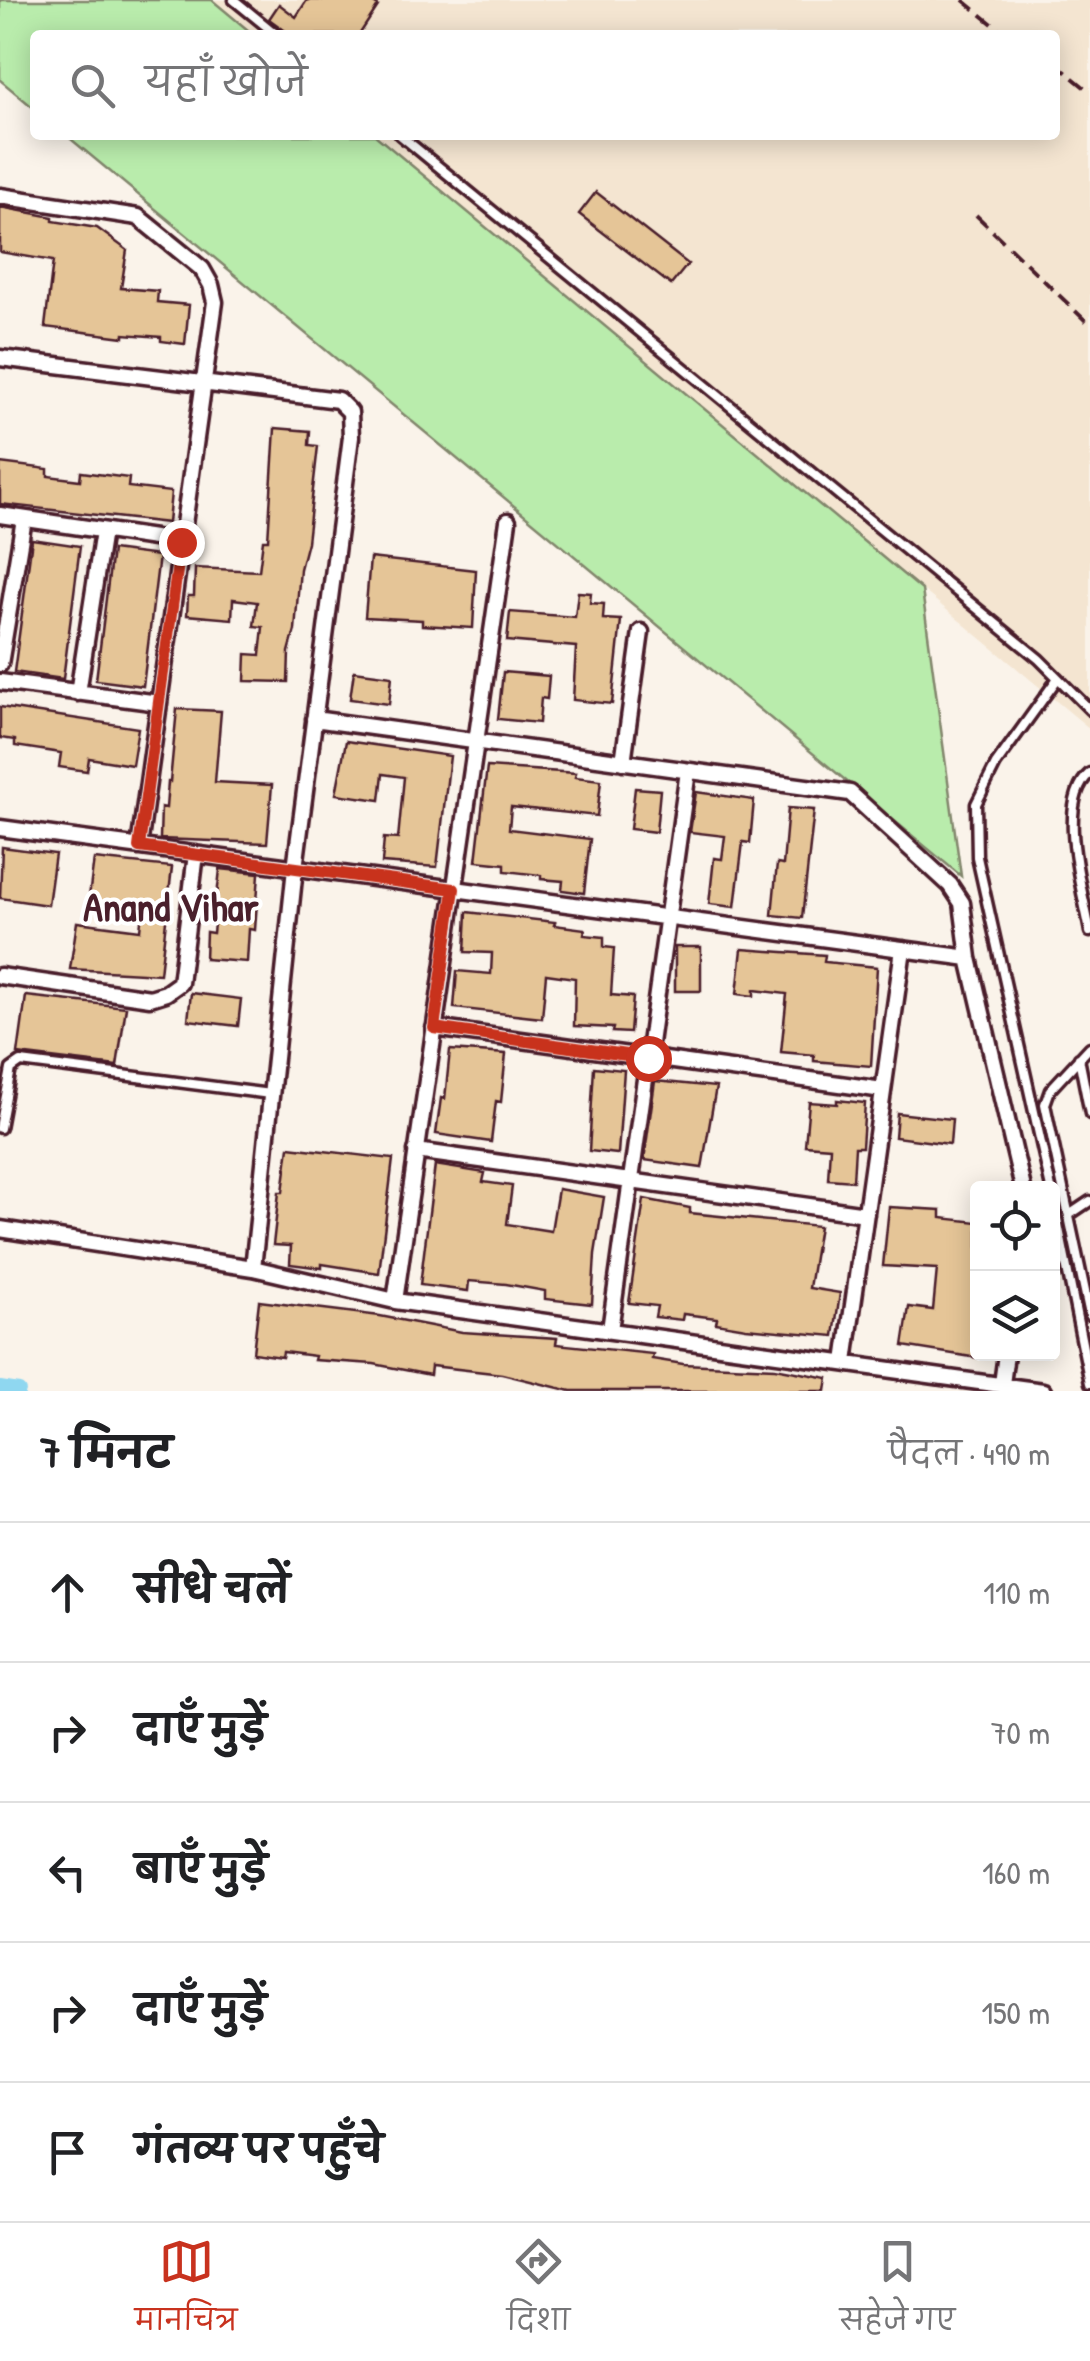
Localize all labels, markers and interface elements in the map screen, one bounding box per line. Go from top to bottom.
search box [30,30,1060,140]
text: यहाँ खोजें [145,55,307,107]
icon: search [65,58,120,113]
route end [159,520,205,566]
district label: Anand Vihar [83,879,259,933]
route start [626,1036,672,1082]
map controls [970,1181,1060,1361]
button: locate [970,1181,1060,1271]
button: layers [970,1271,1060,1361]
text: 7 मिनट [40,1423,172,1480]
text: पैदल · 490 m [888,1432,1050,1475]
text: सीधे चलें [135,1562,290,1614]
icon: ahead [40,1565,95,1620]
text: 110 m [983,1571,1050,1614]
text: दाएँ मुड़ें [135,1702,266,1754]
icon: right [40,1705,95,1760]
text: 70 m [991,1711,1050,1754]
text: बाएँ मुड़ें [135,1842,267,1894]
icon: left [40,1845,95,1900]
text: 160 m [982,1851,1050,1894]
text: दाएँ मुड़ें [135,1982,266,2034]
icon: right [40,1985,95,2040]
text: 150 m [981,1991,1050,2034]
text: गंतव्य पर पहुँचे [135,2122,383,2174]
icon: arrive [40,2125,95,2180]
tab: मानचित्र [135,2234,237,2351]
tab: दिशा [507,2234,570,2351]
tab: सहेजे गए [840,2234,955,2351]

